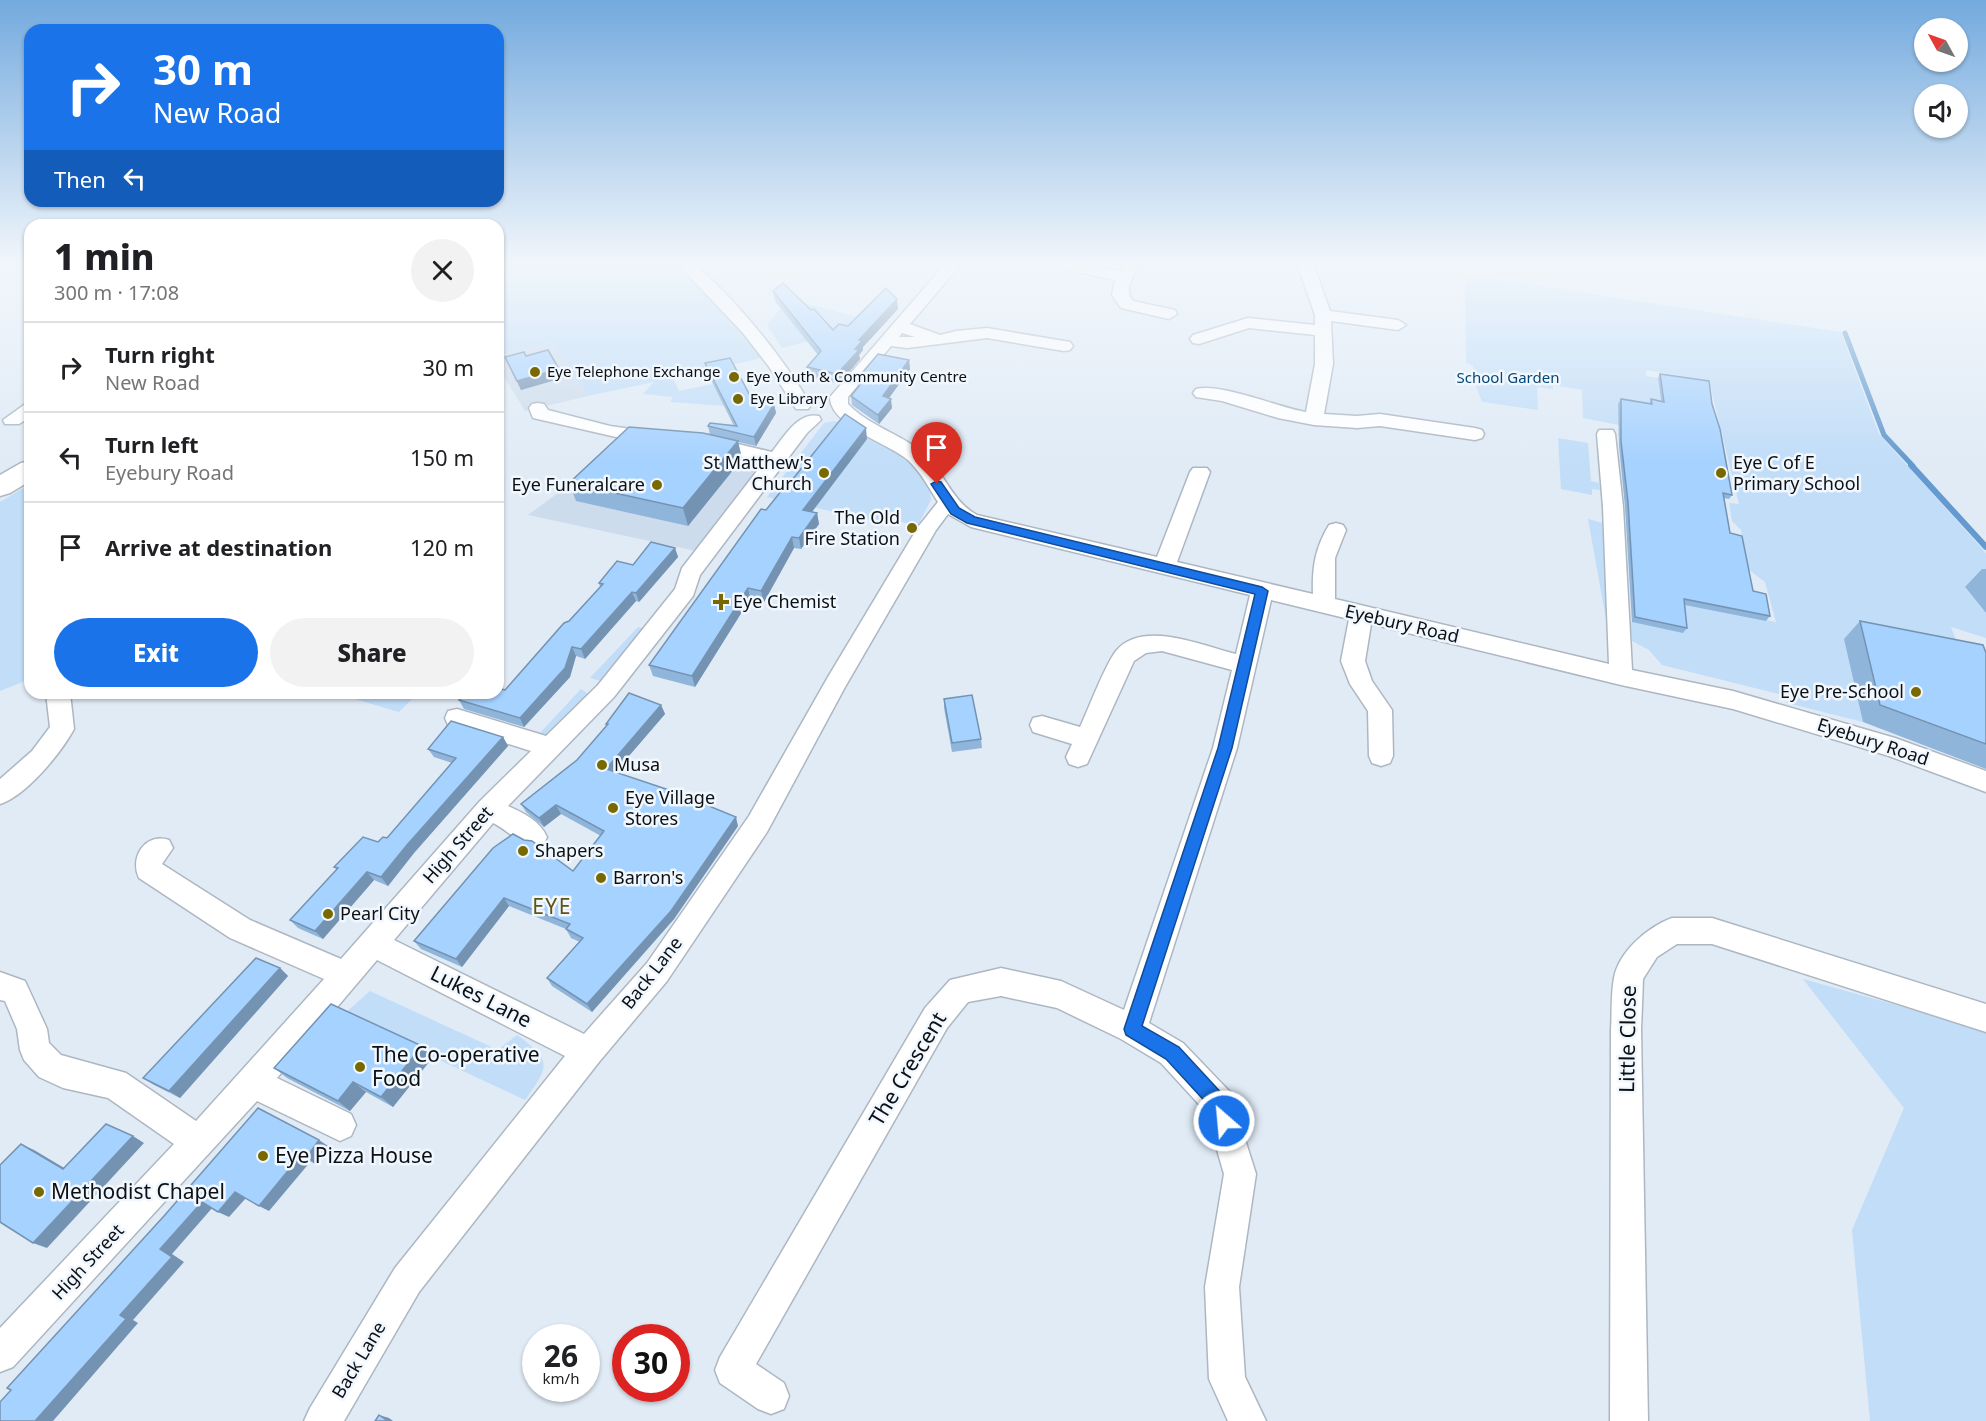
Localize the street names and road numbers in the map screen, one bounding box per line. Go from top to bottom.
street label: Eyebury Road [1343,598,1461,648]
street label: Eyebury Road [1814,712,1932,770]
street label: High Street [417,800,498,888]
street label: Back Lane [615,931,687,1013]
street label: Lukes Lane [426,959,537,1034]
street label: Little Close [1612,985,1642,1093]
street label: The Crescent [862,1006,952,1131]
street label: High Street [46,1218,129,1304]
street label: Back Lane [326,1317,390,1402]

